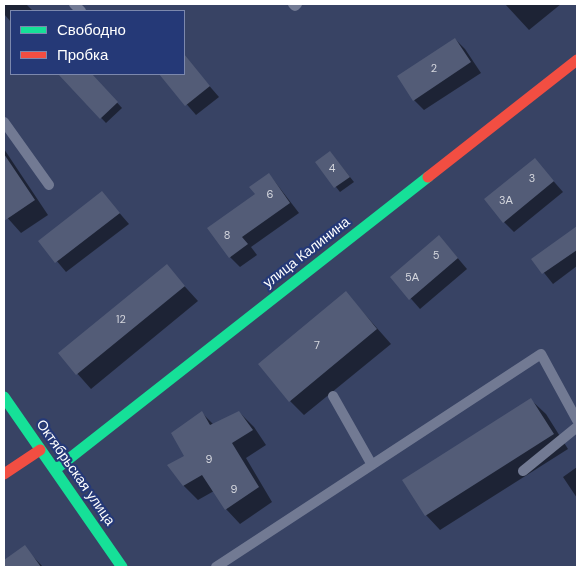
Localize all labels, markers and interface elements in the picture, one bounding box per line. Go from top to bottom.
legend [10,10,185,75]
text: Свободно [57,20,126,40]
text: Пробка [57,45,108,65]
house number: 2 [431,62,437,76]
house number: 4 [329,162,335,176]
house number: 3 [529,172,535,186]
house number: 6 [267,188,273,202]
house number: 3А [499,194,513,208]
street label: улица Калинина [260,214,354,292]
house number: 8 [224,229,230,243]
house number: 5 [433,249,439,263]
house number: 5А [405,271,419,285]
house number: 12 [116,313,126,327]
house number: 7 [314,339,320,353]
street label: Октябрьская улица [32,417,118,529]
house number: 9 [206,453,212,467]
house number: 9 [231,483,237,497]

